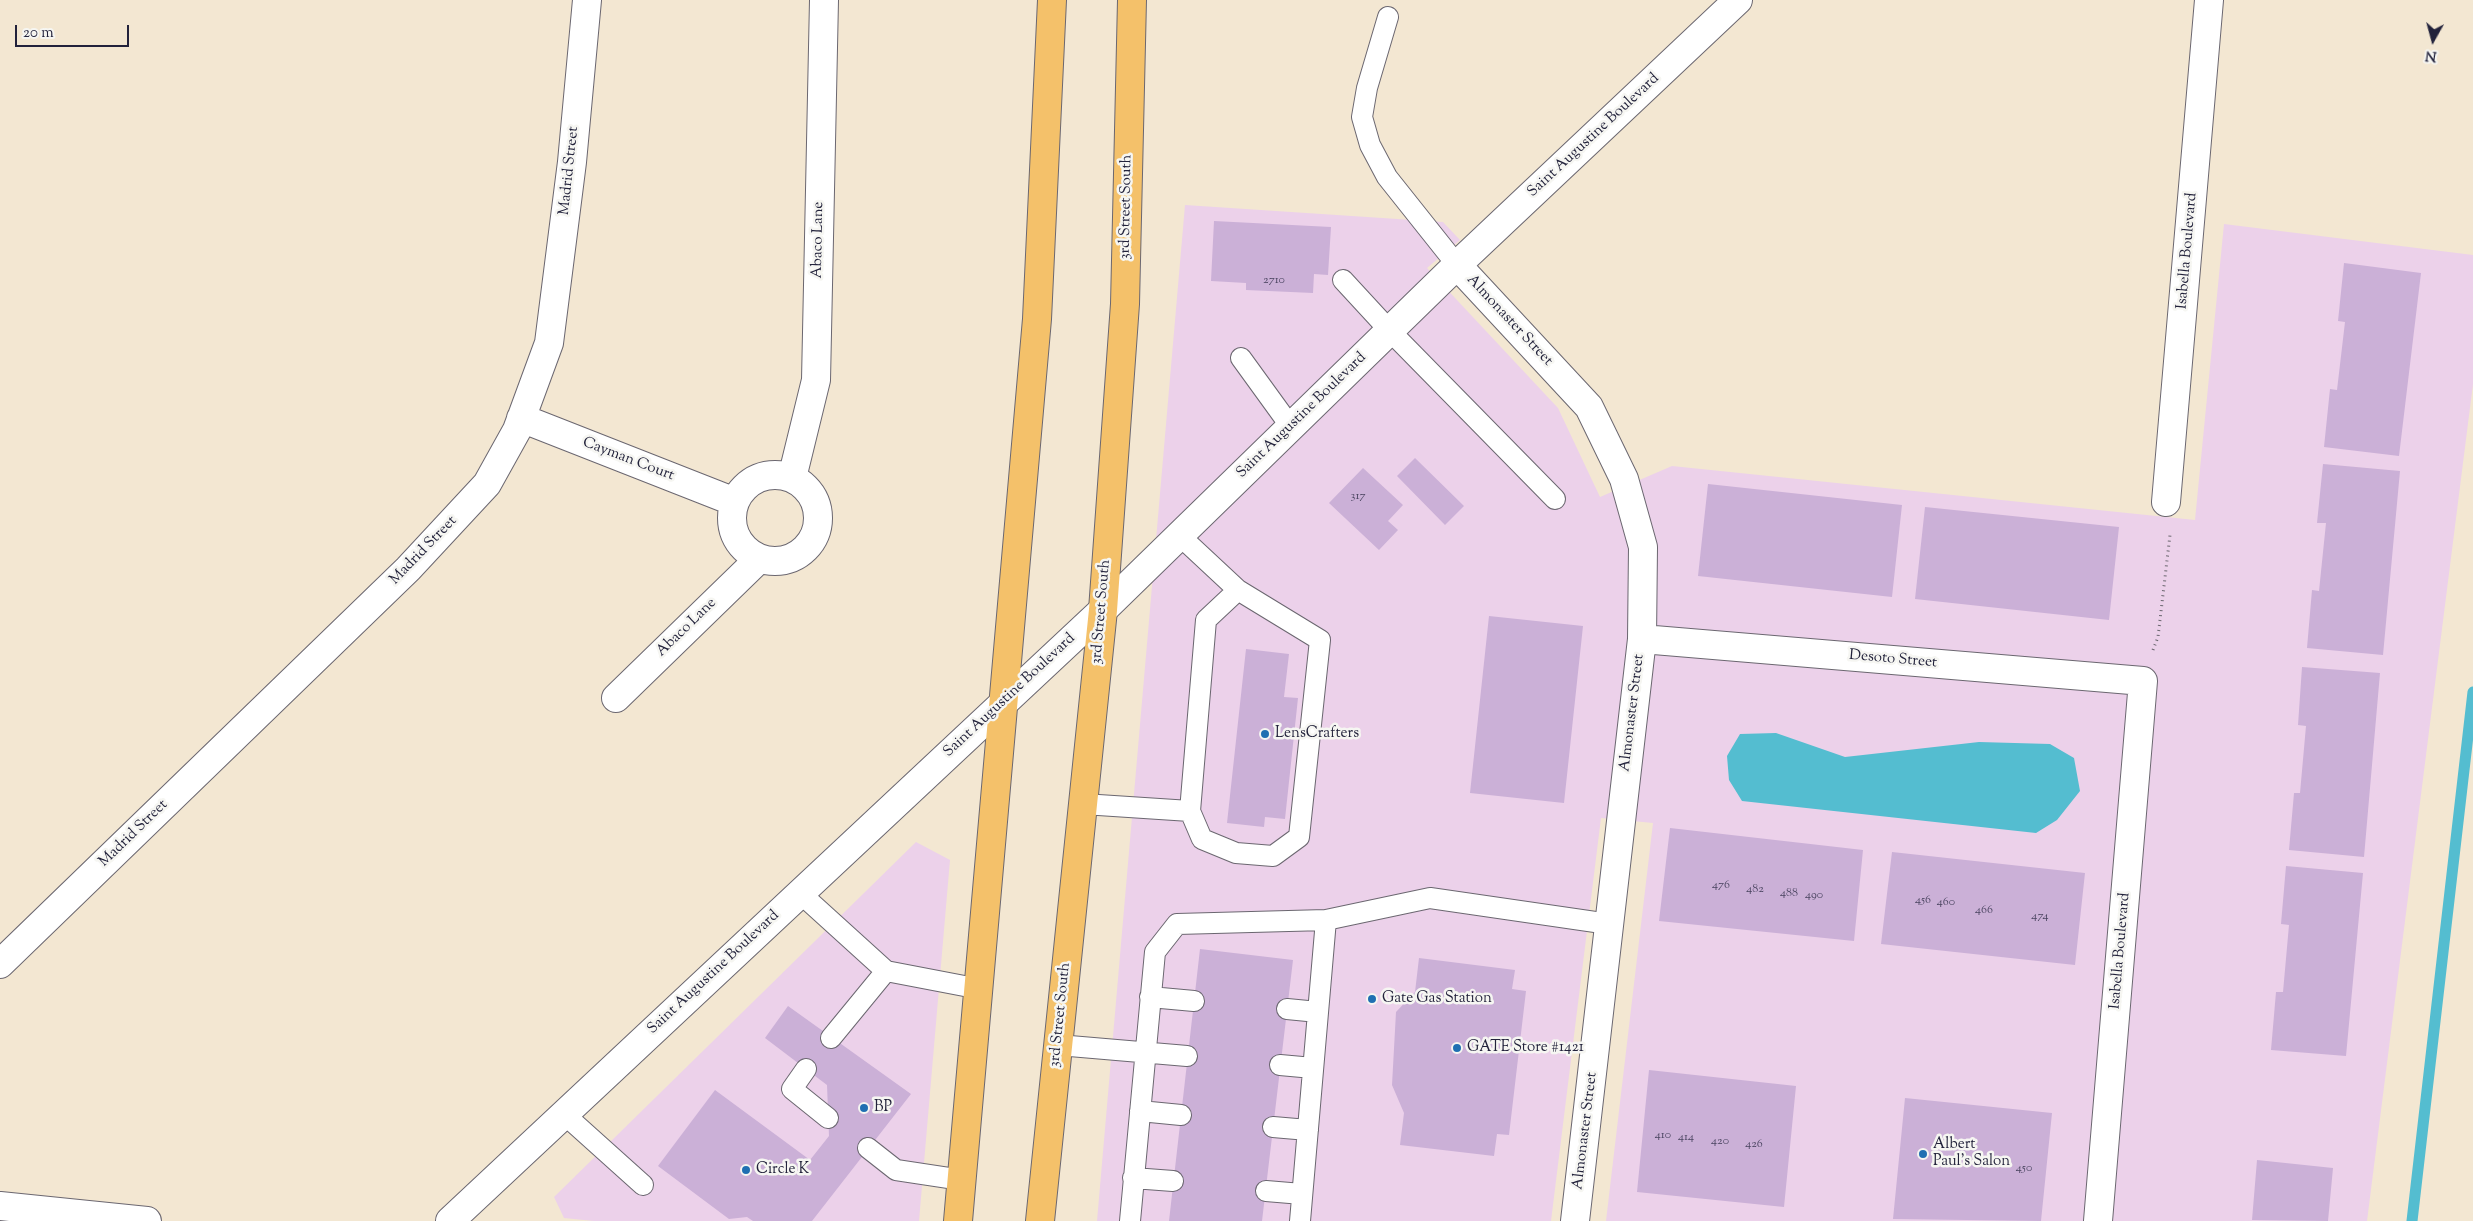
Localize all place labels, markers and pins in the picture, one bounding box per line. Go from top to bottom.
place label: LensCrafters [1275,725,1359,743]
marker: LensCrafters [1259,728,1271,740]
place label: Gate Gas Station [1382,990,1492,1008]
marker: Gate Gas Station [1366,993,1378,1005]
place label: GATE Store #1421 [1467,1039,1584,1057]
marker: GATE Store #1421 [1451,1042,1463,1054]
place label: BP [874,1099,892,1117]
marker: BP [858,1102,870,1114]
place label: Albert Paul's Salon [1933,1136,2010,1171]
marker: Albert Paul's Salon [1917,1148,1929,1160]
place label: Circle K [756,1161,809,1179]
marker: Circle K [740,1164,752,1176]

